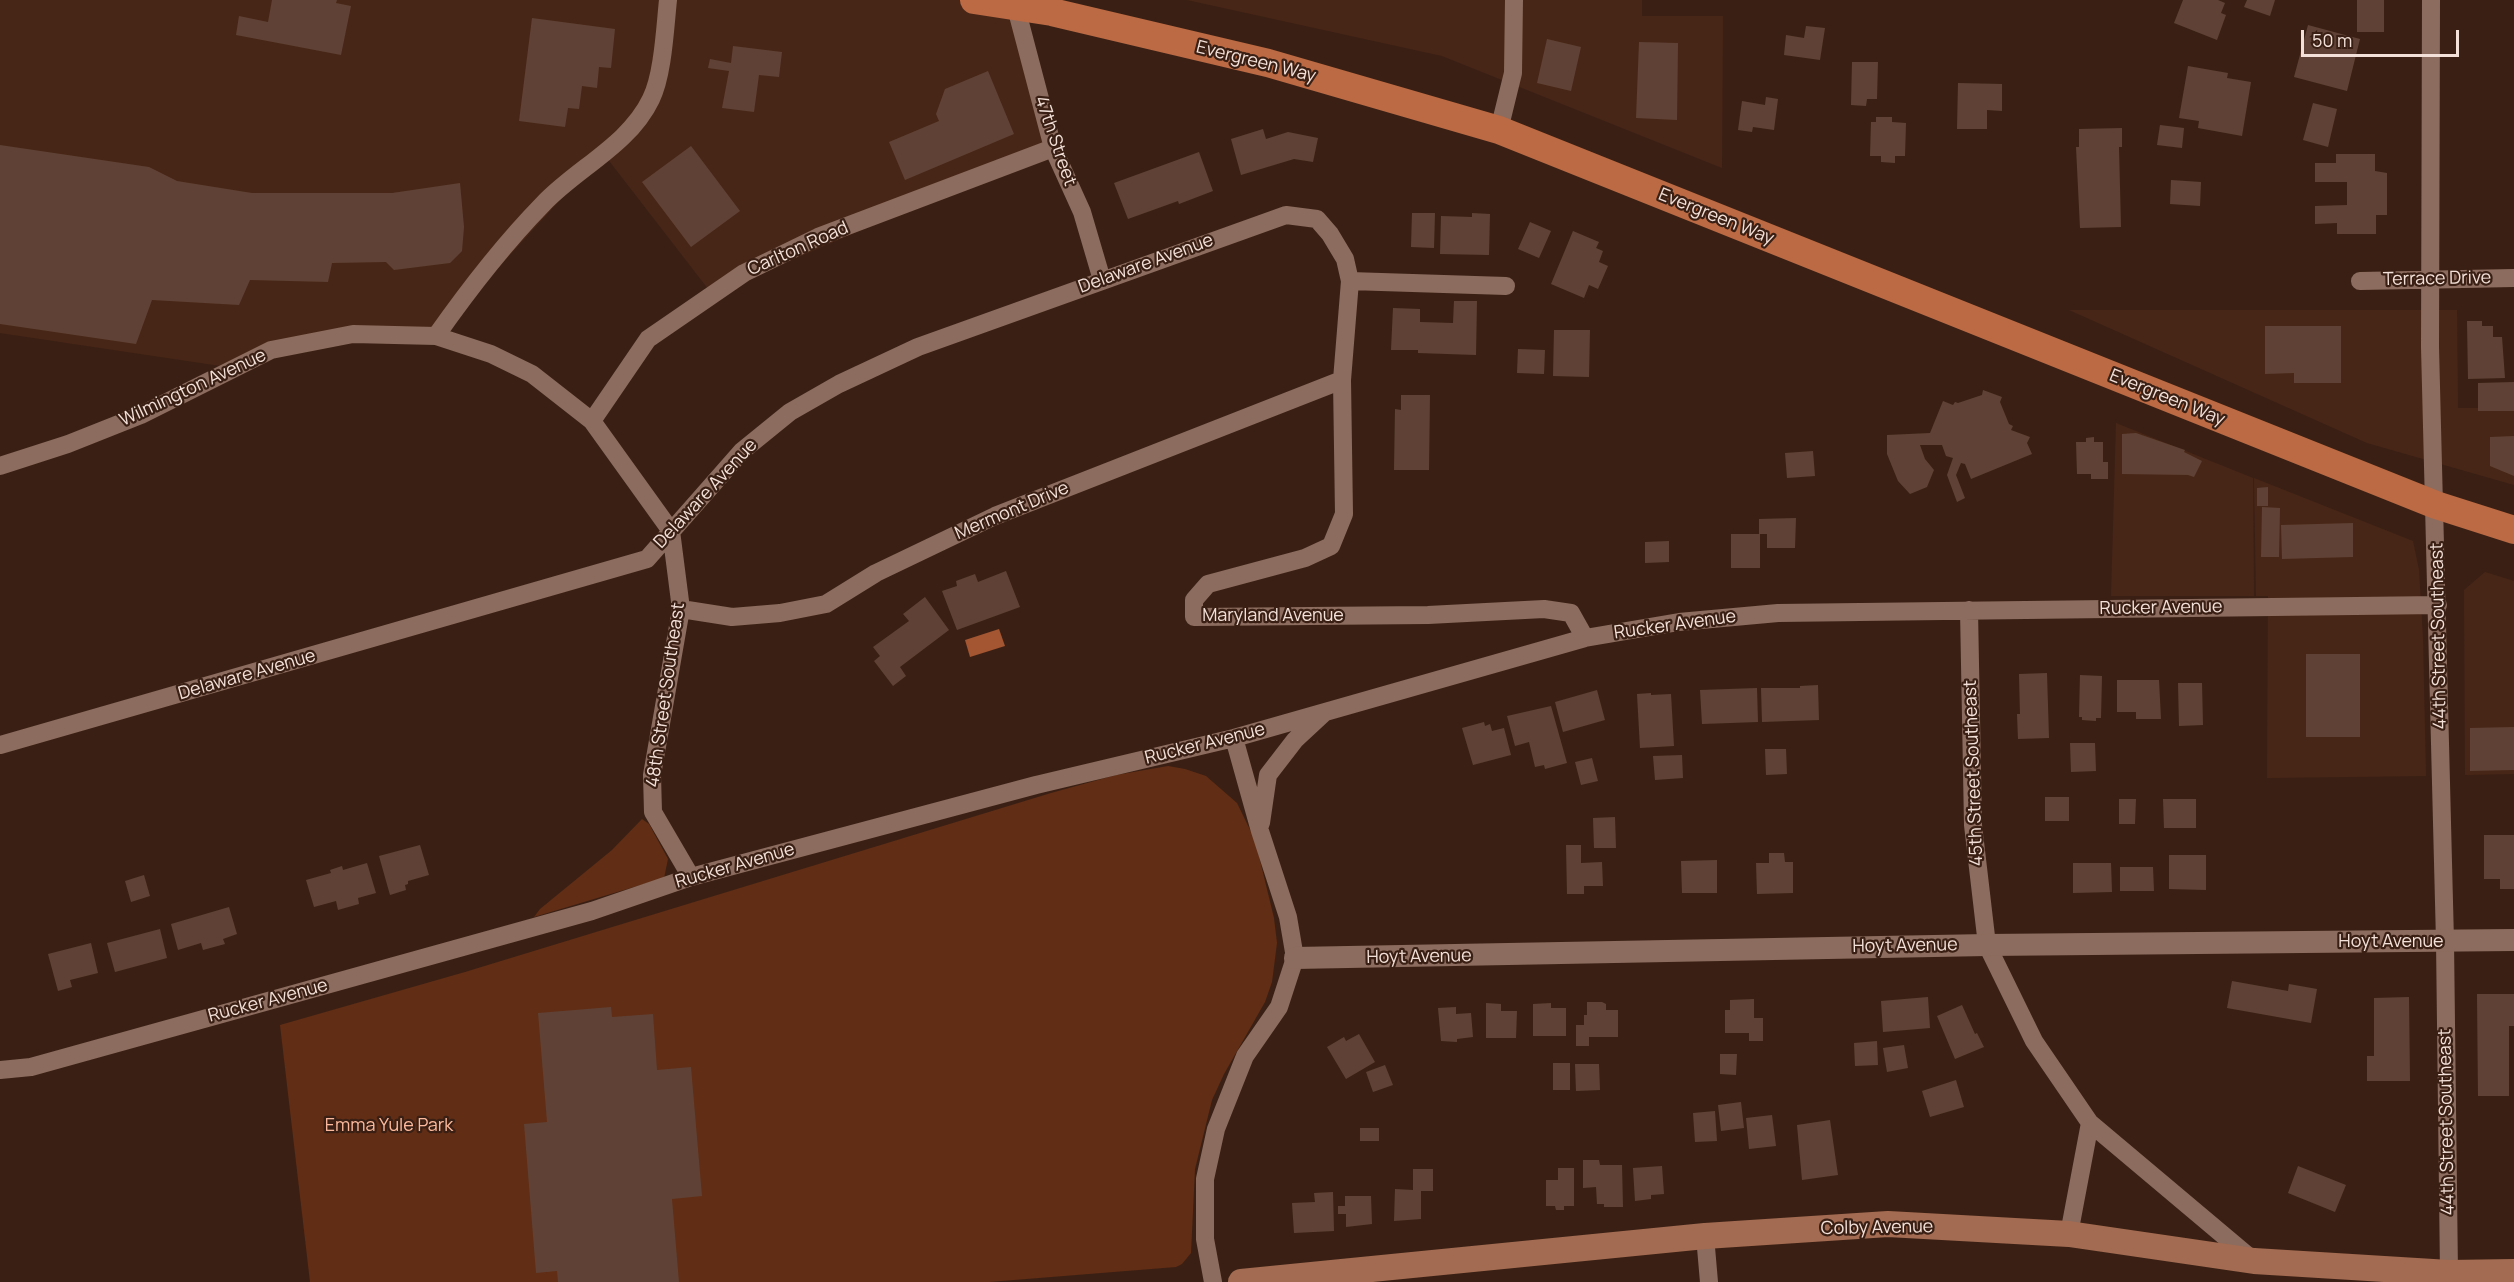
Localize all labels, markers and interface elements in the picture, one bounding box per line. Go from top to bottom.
scale bar [2304,18,2462,56]
text: 50 m [2312,28,2352,52]
street label: Evergreen Way [1194,37,1318,87]
street label: 47th Street [1029,93,1081,189]
street label: Evergreen Way [1655,184,1777,250]
street label: Carlton Road [744,217,852,281]
street label: Delaware Avenue [1076,230,1216,298]
street label: Terrace Drive [2383,267,2491,291]
street label: Wilmington Avenue [116,345,270,431]
street label: Evergreen Way [2106,365,2228,431]
street label: Delaware Avenue [650,435,762,553]
street label: Mermont Drive [952,477,1072,545]
street label: 44th Street Southeast [2427,542,2451,730]
street label: Rucker Avenue [2099,596,2223,620]
street label: 48th Street Southeast [642,601,690,789]
street label: Maryland Avenue [1202,605,1344,627]
street label: Rucker Avenue [1613,606,1737,644]
street label: Delaware Avenue [176,645,318,705]
street label: 45th Street Southeast [1960,680,1988,866]
street label: Rucker Avenue [1143,719,1267,769]
street label: Rucker Avenue [673,839,797,893]
street label: Hoyt Avenue [2338,931,2444,953]
street label: Hoyt Avenue [1852,934,1958,958]
street label: Hoyt Avenue [1366,945,1472,969]
street label: Rucker Avenue [206,975,330,1027]
street label: 44th Street Southeast [2435,1028,2459,1216]
park label: Emma Yule Park [325,1115,453,1137]
street label: Colby Avenue [1821,1216,1933,1240]

